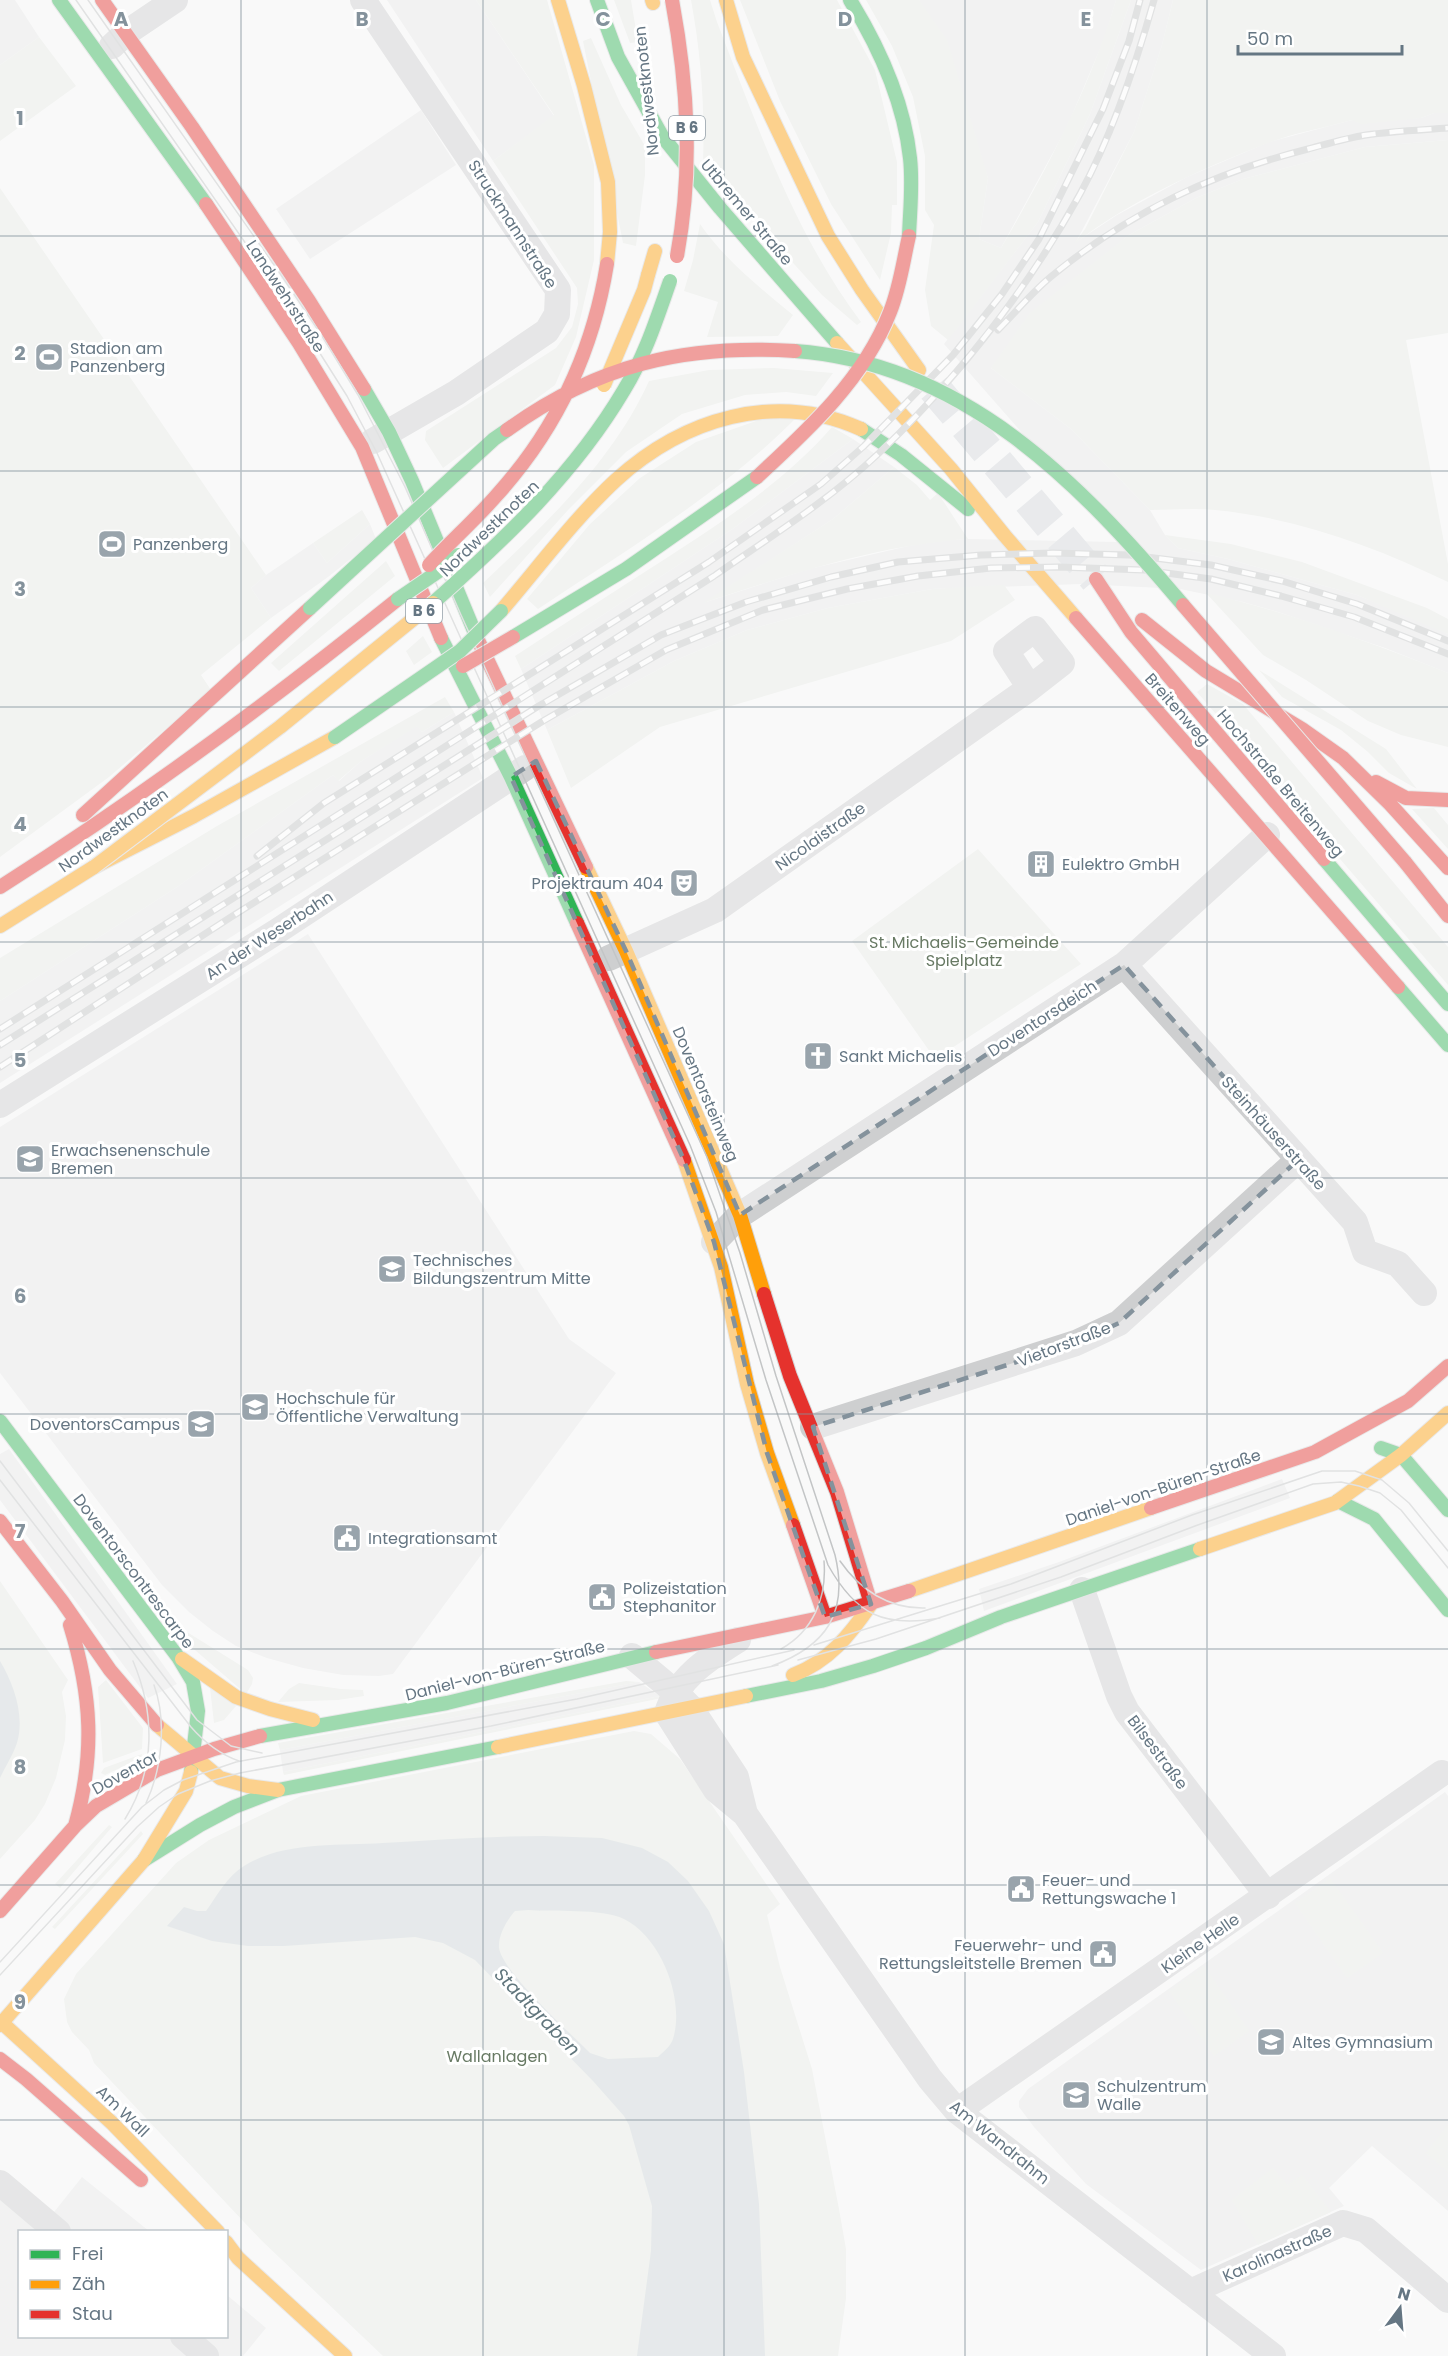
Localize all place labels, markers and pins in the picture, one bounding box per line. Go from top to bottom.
place label: Stadion am Panzenberg [70,337,165,378]
sports icon: Stadion am Panzenberg [33,341,65,373]
sports icon: Panzenberg [96,528,128,560]
place label: Panzenberg [133,533,228,556]
building icon: Eulektro GmbH [1025,848,1057,880]
place label: Eulektro GmbH [1062,853,1180,876]
theatre icon: Projektraum 404 [668,867,700,899]
place label: Projektraum 404 [532,872,663,895]
church icon: Sankt Michaelis [802,1040,834,1072]
place label: Sankt Michaelis [839,1045,962,1068]
place label: Erwachsenenschule Bremen [51,1139,210,1180]
school or university icon: Erwachsenenschule Bremen [14,1143,46,1175]
place label: Technisches Bildungszentrum Mitte [413,1249,591,1290]
school or university icon: Technisches Bildungszentrum Mitte [376,1253,408,1285]
place label: Hochschule für Öffentliche Verwaltung [276,1387,459,1428]
school or university icon: Hochschule für Öffentliche Verwaltung [239,1391,271,1423]
school or university icon: DoventorsCampus [185,1408,217,1440]
place label: DoventorsCampus [30,1413,180,1436]
public building icon: Integrationsamt [331,1522,363,1554]
place label: Integrationsamt [368,1527,497,1550]
place label: Polizeistation Stephanitor [623,1577,727,1618]
public building icon: Polizeistation Stephanitor [586,1581,618,1613]
place label: Feuer- und Rettungswache 1 [1042,1869,1176,1910]
public building icon: Feuer- und Rettungswache 1 [1005,1873,1037,1905]
place label: Feuerwehr- und Rettungsleitstelle Bremen [879,1934,1082,1975]
public building icon: Feuerwehr- und Rettungsleitstelle Bremen [1087,1938,1119,1970]
school or university icon: Altes Gymnasium [1255,2026,1287,2058]
place label: Altes Gymnasium [1292,2031,1433,2054]
place label: Schulzentrum Walle [1097,2075,1206,2116]
school or university icon: Schulzentrum Walle [1060,2079,1092,2111]

